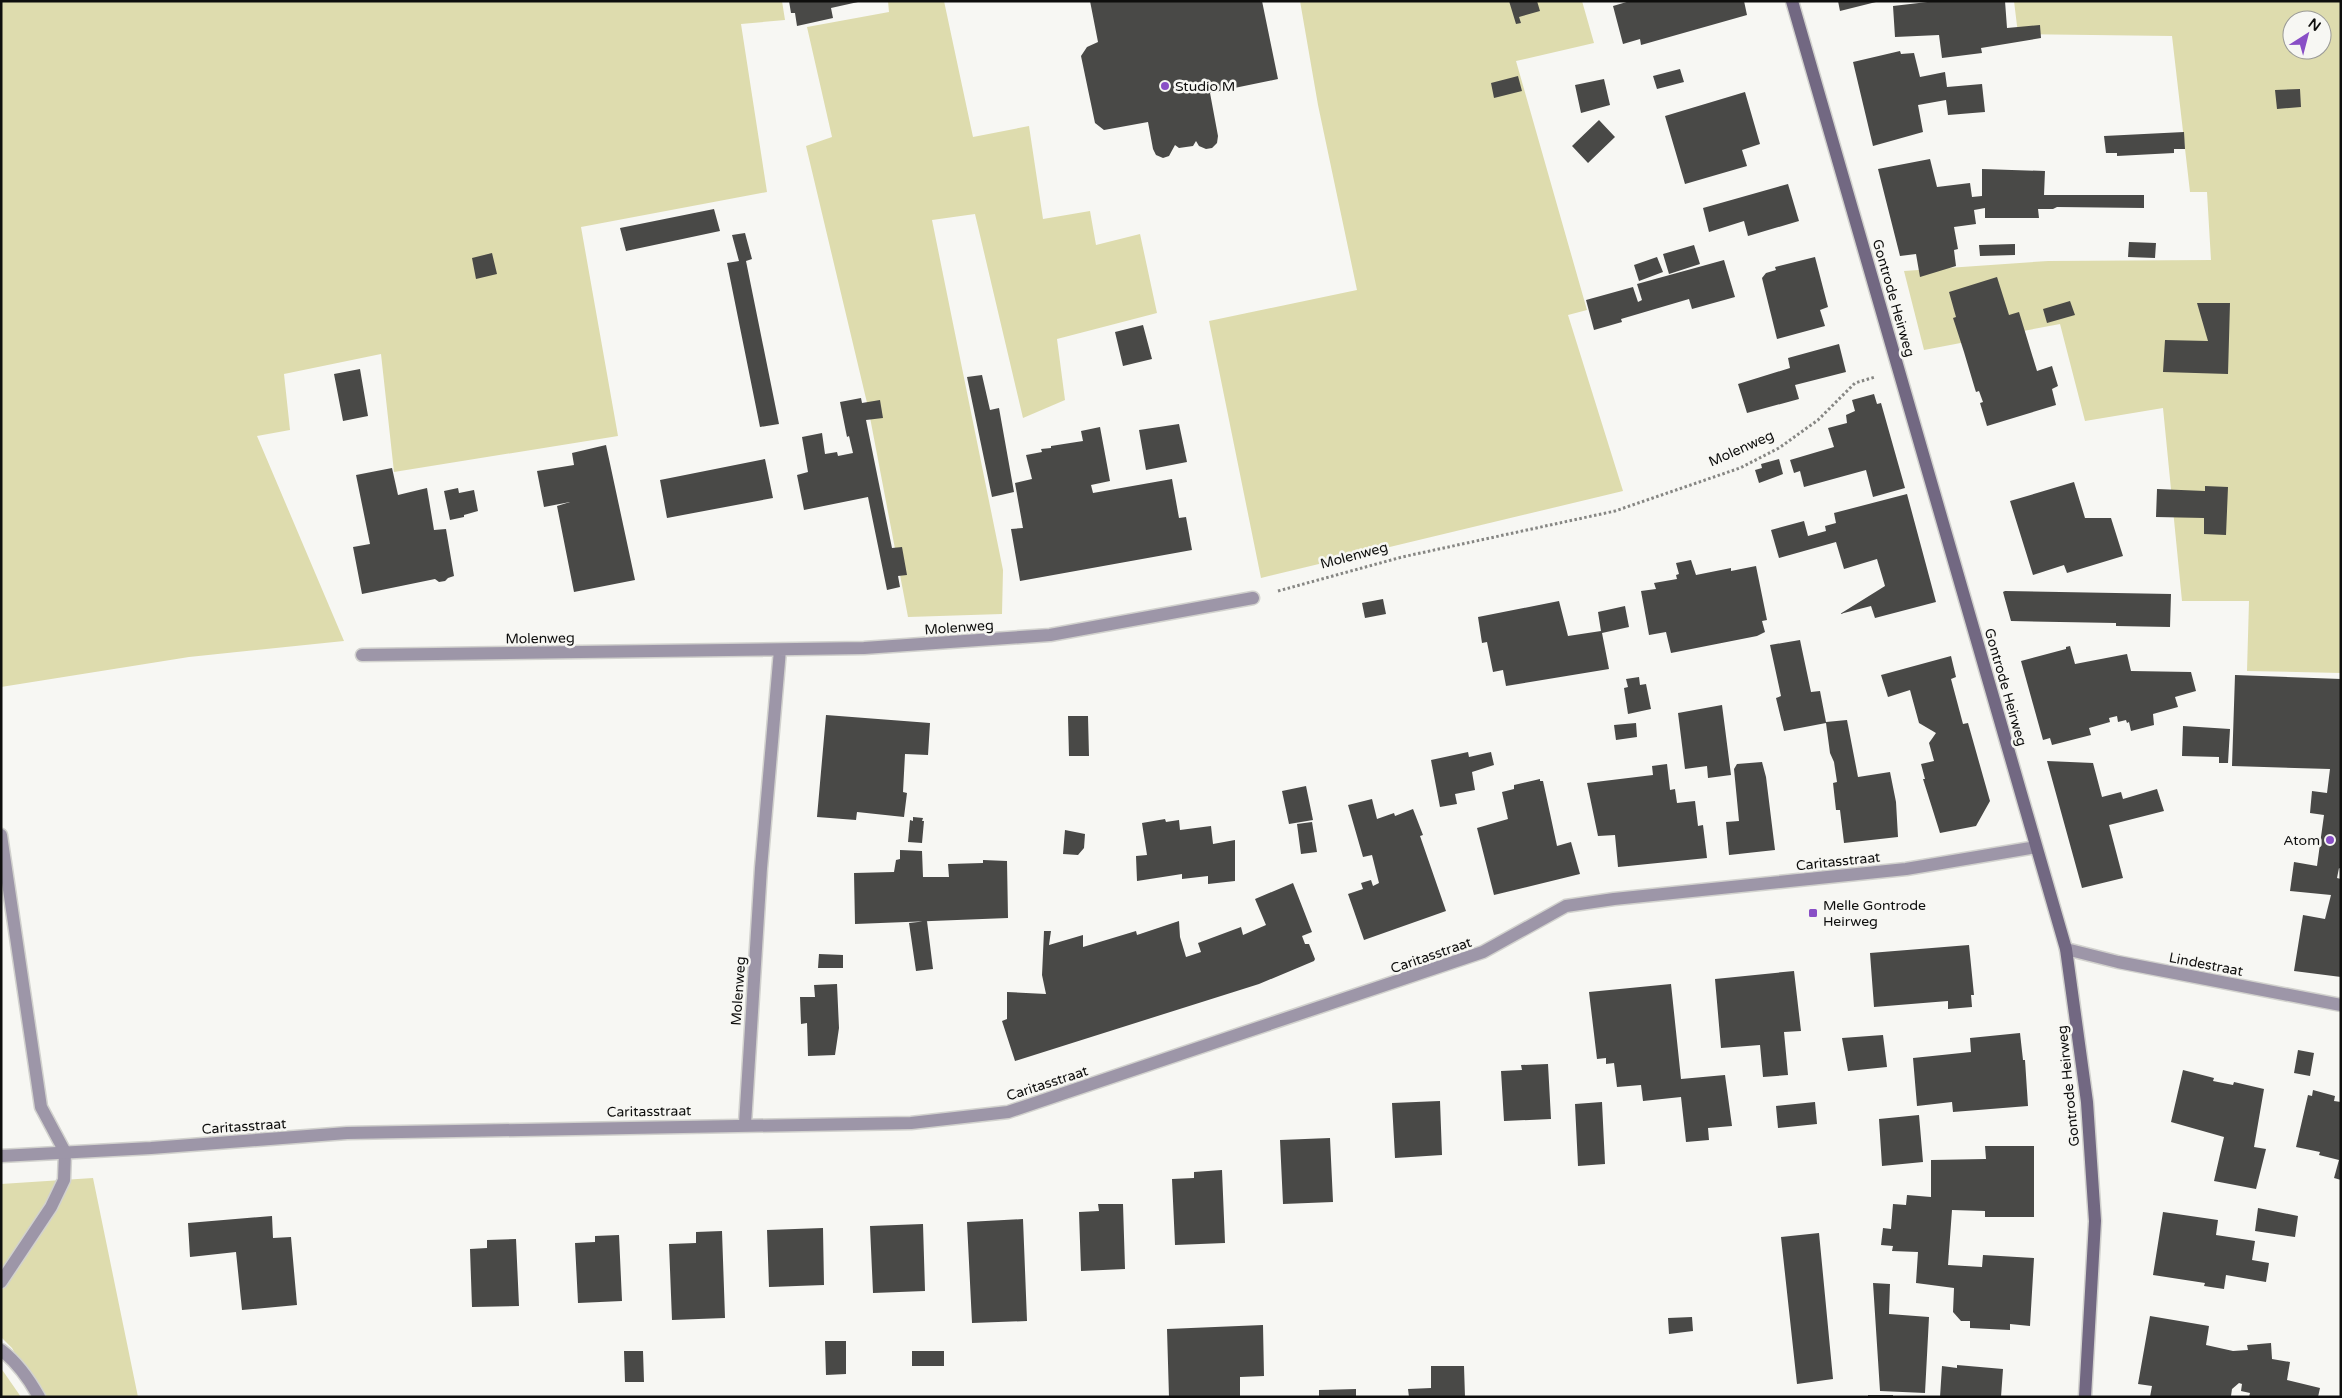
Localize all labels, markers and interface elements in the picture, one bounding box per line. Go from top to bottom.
north arrow [2282,10,2332,60]
text: N [2305,15,2324,35]
place label: Studio M [1175,78,1235,95]
marker: Studio M [1159,80,1171,92]
street label: Gontrode Heirweg [1869,237,1918,359]
street label: Molenweg [1706,427,1776,470]
street label: Molenweg [1318,538,1390,573]
street label: Molenweg [924,617,994,638]
street label: Gontrode Heirweg [1981,626,2030,748]
street label: Molenweg [505,629,575,648]
place label: Atom [2283,832,2320,849]
marker: Atom [2324,834,2336,846]
street label: Caritasstraat [1795,849,1882,874]
place label: Melle Gontrode Heirweg [1823,897,1926,930]
marker: Melle Gontrode Heirweg [1807,907,1819,919]
street label: Caritasstraat [1388,933,1475,977]
street label: Lindestraat [2167,949,2245,980]
street label: Molenweg [728,956,749,1026]
street label: Gontrode Heirweg [2054,1025,2083,1147]
street label: Caritasstraat [1004,1062,1091,1105]
street label: Caritasstraat [607,1102,692,1121]
street label: Caritasstraat [201,1115,288,1138]

